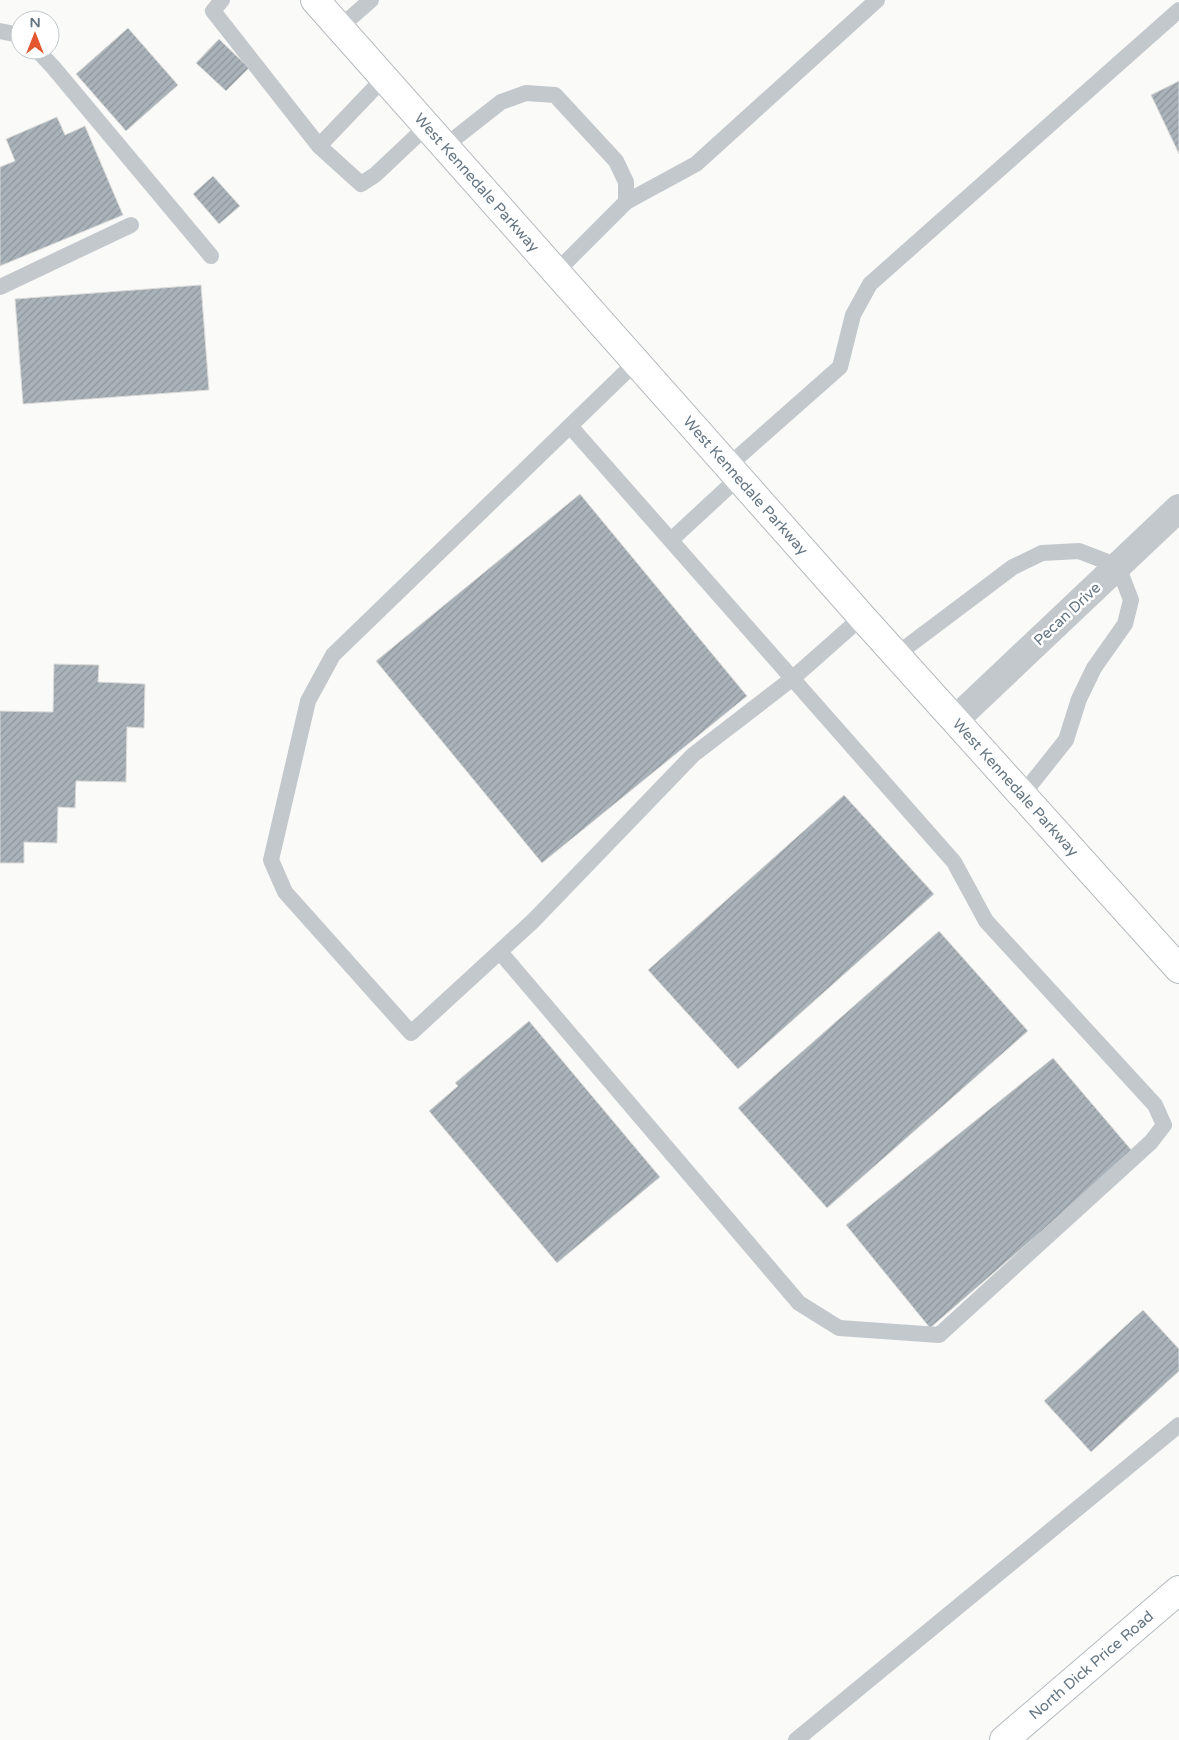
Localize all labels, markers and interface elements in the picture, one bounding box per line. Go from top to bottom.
north arrow [10,10,60,60]
text: N [29,14,41,31]
street label: West Kennedale Parkway [411,109,543,256]
street label: West Kennedale Parkway [679,413,812,559]
street label: Pecan Drive [1030,579,1104,649]
street label: West Kennedale Parkway [949,715,1082,860]
street label: North Dick Price Road [1025,1607,1157,1723]

